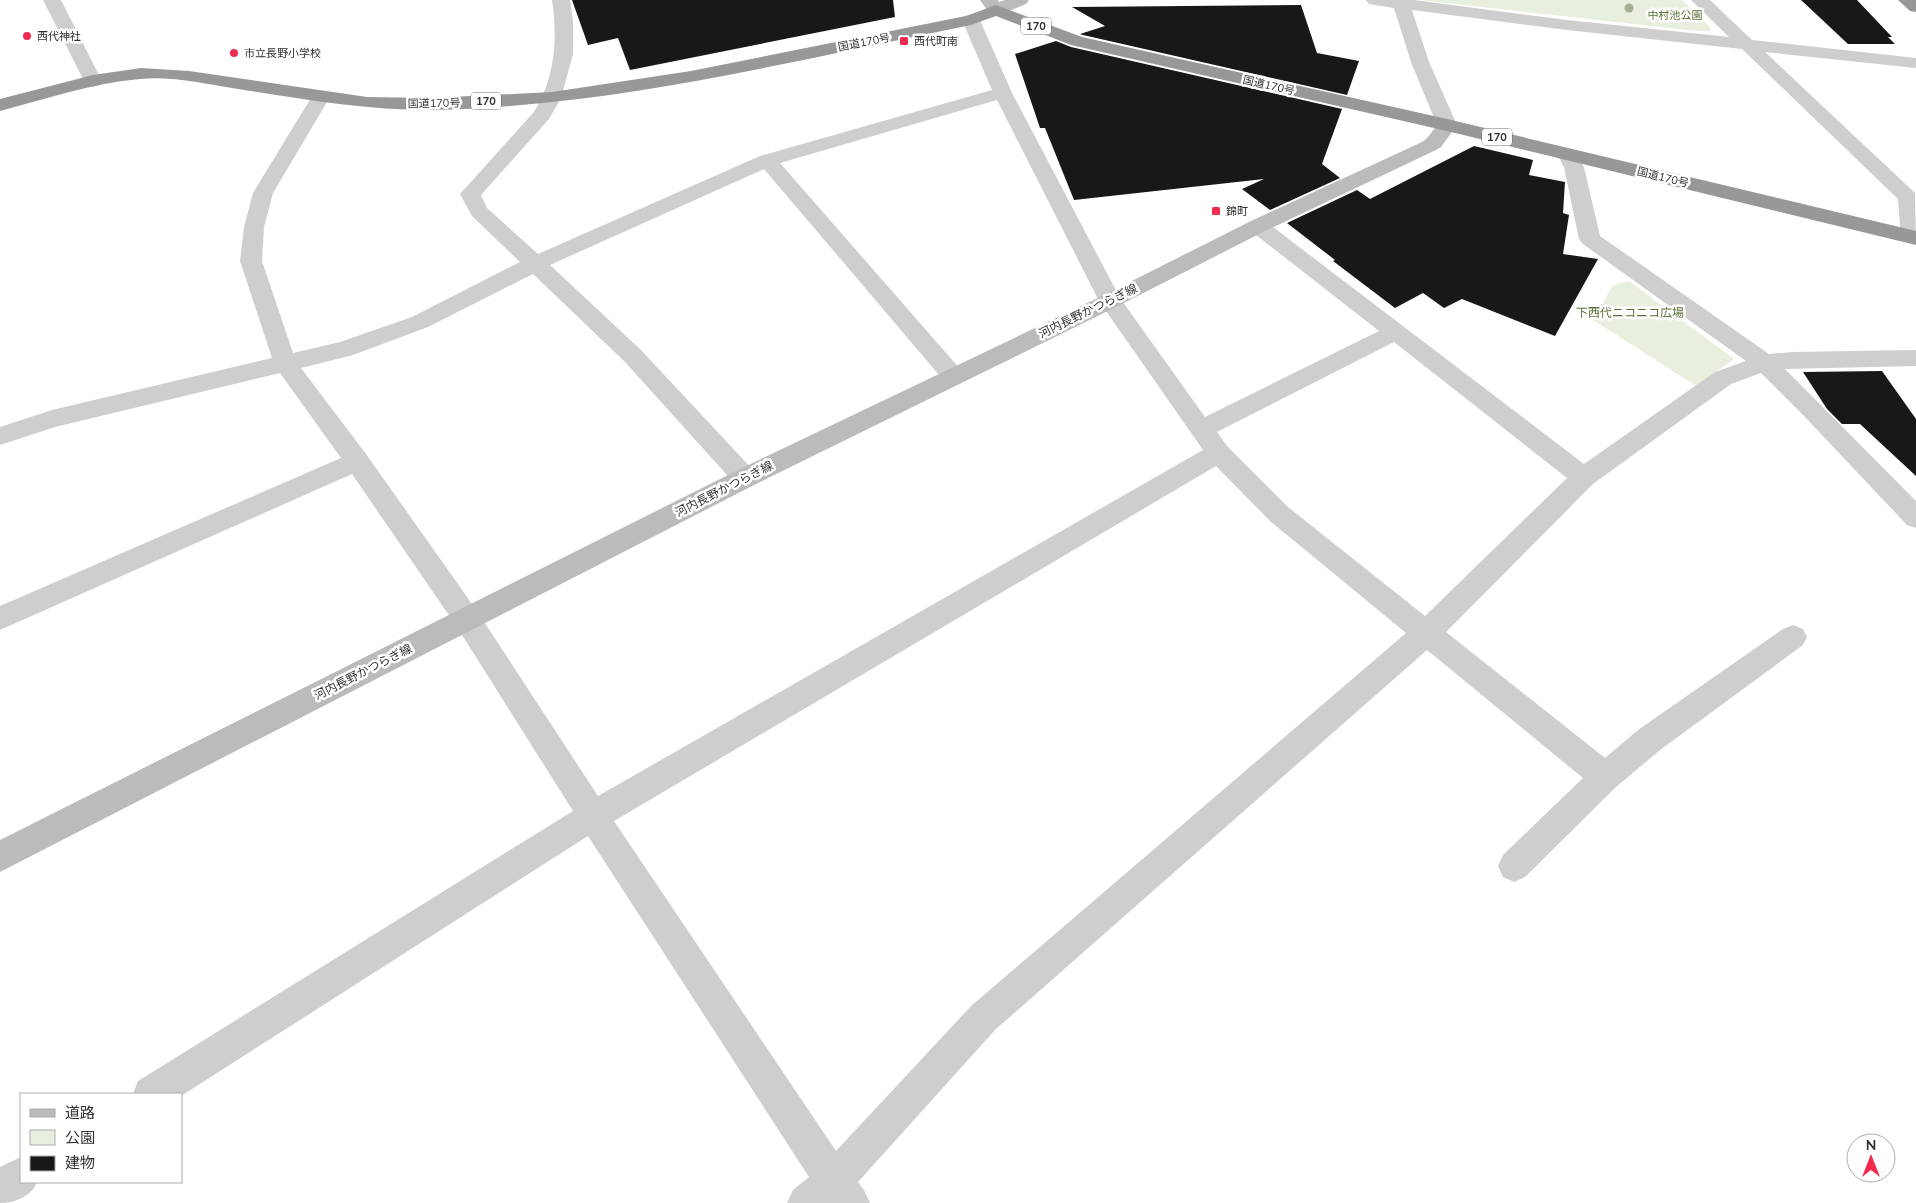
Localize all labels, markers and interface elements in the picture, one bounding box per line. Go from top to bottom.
park label: 中村池公園 [1648,8,1703,22]
road number: 170 [1021,18,1051,34]
place label: 西代神社 [37,29,81,43]
marker: 西代神社 [21,30,33,42]
street label: 国道170号 [837,30,891,54]
place label: 西代町南 [914,34,958,48]
marker: 西代町南 [898,35,910,47]
place label: 市立長野小学校 [244,46,321,60]
marker: 市立長野小学校 [228,47,240,59]
street label: 国道170号 [1242,72,1296,98]
road number: 170 [471,92,501,110]
street label: 国道170号 [407,96,461,110]
road number: 170 [1482,128,1512,146]
street label: 国道170号 [1636,164,1690,190]
place label: 錦町 [1226,204,1248,218]
marker: 錦町 [1210,205,1222,217]
street label: 河内長野かつらぎ線 [1036,280,1140,341]
park label: 下西代ニコニコ広場 [1576,305,1684,320]
street label: 河内長野かつらぎ線 [672,457,775,520]
street label: 河内長野かつらぎ線 [311,640,414,703]
legend [20,1093,182,1183]
text: 道路 [65,1103,95,1122]
text: 公園 [65,1128,95,1147]
north arrow [1846,1133,1896,1183]
text: N [1866,1136,1876,1154]
text: 建物 [65,1153,95,1172]

